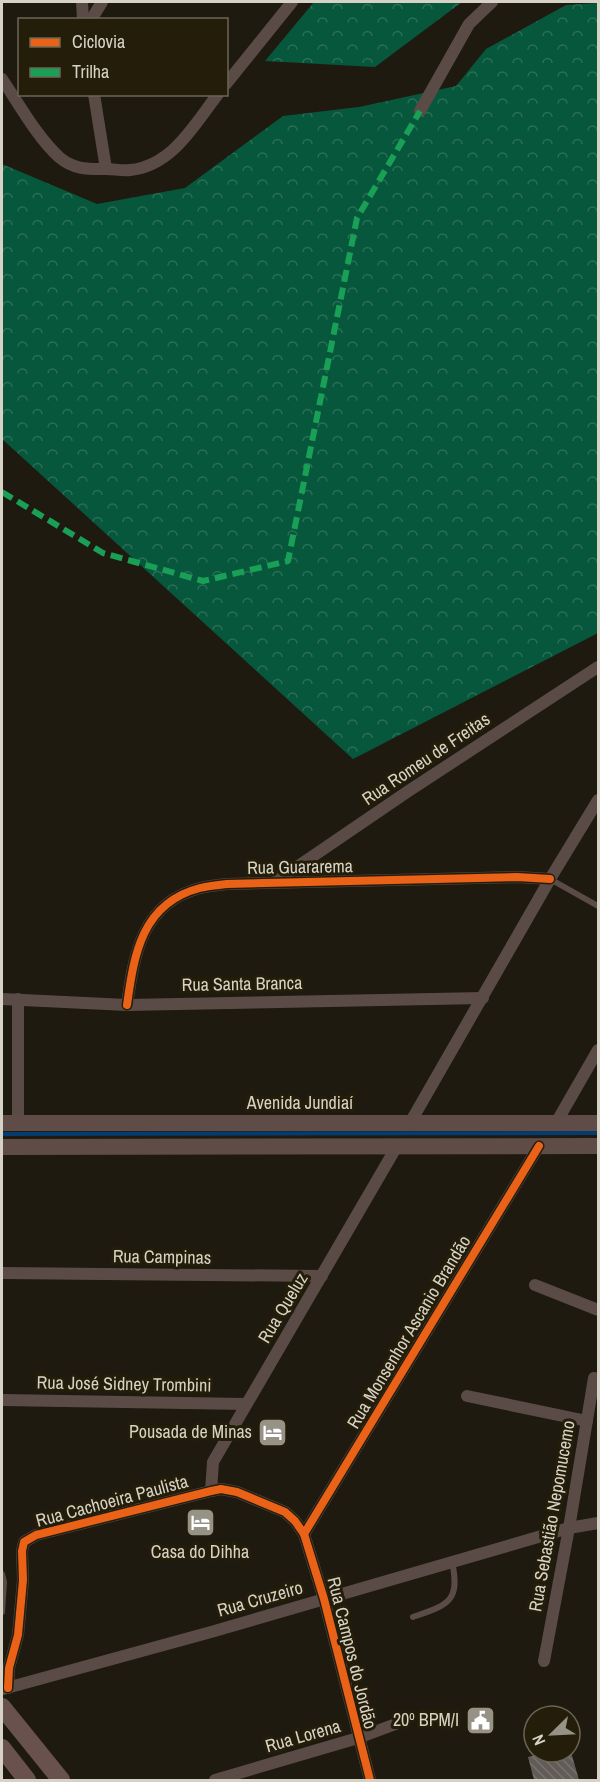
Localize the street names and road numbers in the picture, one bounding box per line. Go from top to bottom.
street label: Rua Romeu de Freitas [357,706,495,811]
street label: Rua Guararema [247,853,353,880]
street label: Rua Santa Branca [181,970,303,997]
street label: Avenida Jundiaí [246,1090,354,1115]
street label: Rua Monsenhor Ascanio Brandão [341,1230,476,1433]
street label: Rua Campinas [113,1243,211,1270]
street label: Rua Queluz [252,1268,313,1348]
street label: Rua José Sidney Trombini [36,1369,212,1398]
street label: Rua Sebastião Nepomucemo [522,1418,581,1613]
street label: Rua Cachoeira Paulista [33,1468,191,1533]
street label: Rua Cruzeiro [214,1574,305,1623]
street label: Rua Campos do Jordão [321,1574,383,1732]
street label: Rua Lorena [262,1713,343,1758]

